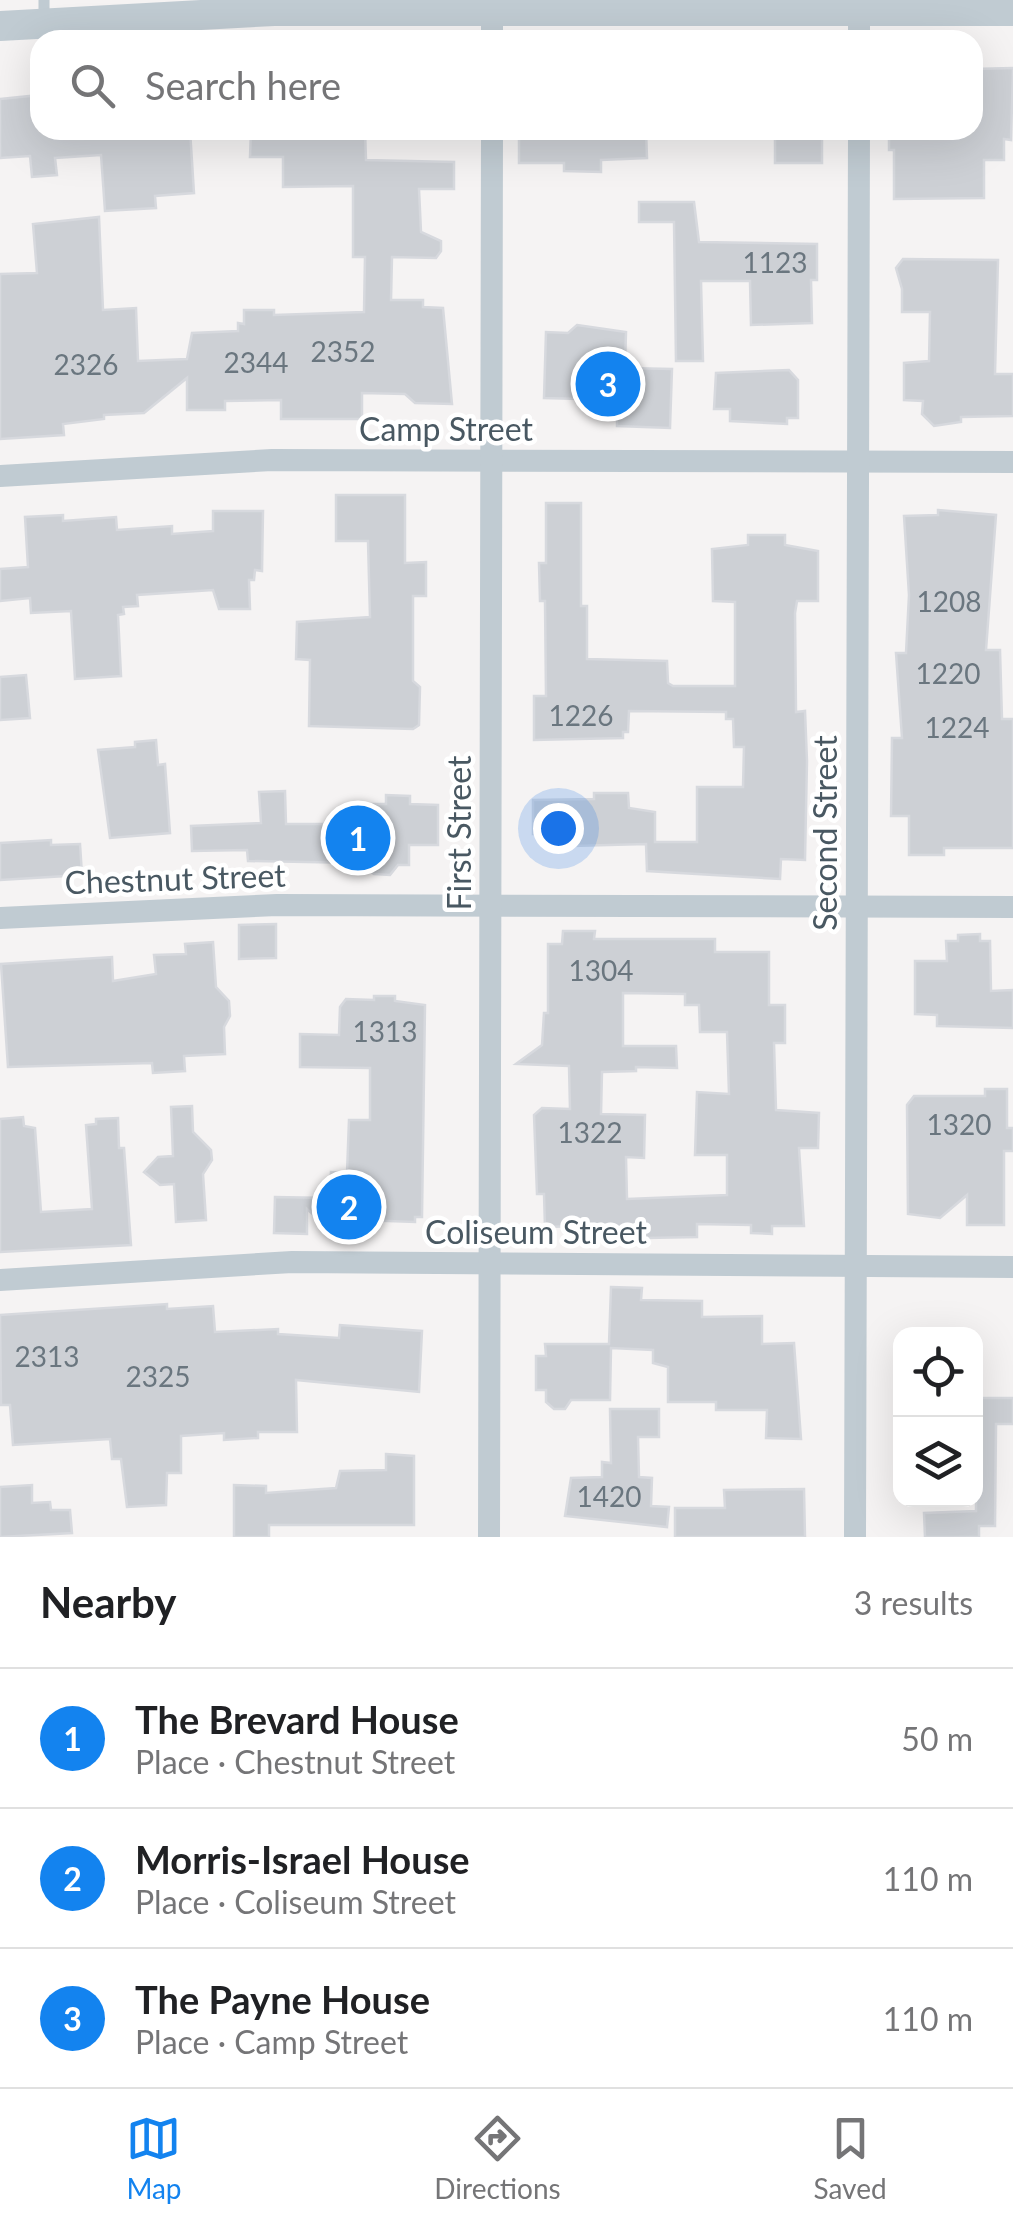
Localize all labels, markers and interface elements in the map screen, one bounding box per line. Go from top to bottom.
search box [30,30,983,140]
icon: search [65,58,120,113]
text: Search here [145,62,341,108]
house number: 1123 [743,245,807,279]
house number: 2352 [311,334,375,368]
house number: 2344 [224,345,288,379]
pin: 3 [576,346,640,422]
house number: 2326 [54,347,118,381]
street label: Camp Street [359,409,534,448]
house number: 1208 [917,584,981,618]
house number: 1220 [916,656,980,690]
house number: 1226 [549,698,613,732]
house number: 1224 [925,710,989,744]
street label: Second Street [805,735,844,931]
street label: First Street [439,755,478,911]
pin: 1 [326,800,390,876]
your location [533,803,584,854]
street label: Chestnut Street [64,855,287,901]
house number: 1304 [569,953,633,987]
house number: 1313 [353,1014,417,1048]
house number: 1320 [927,1107,991,1141]
house number: 1322 [558,1115,622,1149]
pin: 2 [316,1170,382,1244]
street label: Coliseum Street [425,1212,647,1251]
map controls [893,1327,983,1507]
button: locate [893,1327,983,1417]
house number: 2313 [15,1339,79,1373]
house number: 2325 [126,1359,190,1393]
button: layers [893,1417,983,1507]
house number: 1420 [577,1479,641,1513]
text: Nearby [40,1577,177,1627]
text: 3 results [854,1583,973,1622]
text: The Brevard House [135,1696,459,1742]
text: 1 [63,1719,82,1758]
text: 50 m [901,1719,973,1758]
text: Place · Chestnut Street [135,1742,455,1781]
text: Morris-Israel House [135,1836,470,1882]
text: 2 [63,1859,82,1898]
text: 110 m [883,1859,973,1898]
text: Place · Coliseum Street [135,1882,456,1921]
text: The Payne House [135,1976,430,2022]
text: 3 [63,1999,82,2038]
text: 110 m [883,1999,973,2038]
text: Place · Camp Street [135,2022,408,2061]
tab: Map [126,2111,182,2205]
tab: Directions [434,2111,561,2205]
tab: Saved [813,2111,887,2205]

